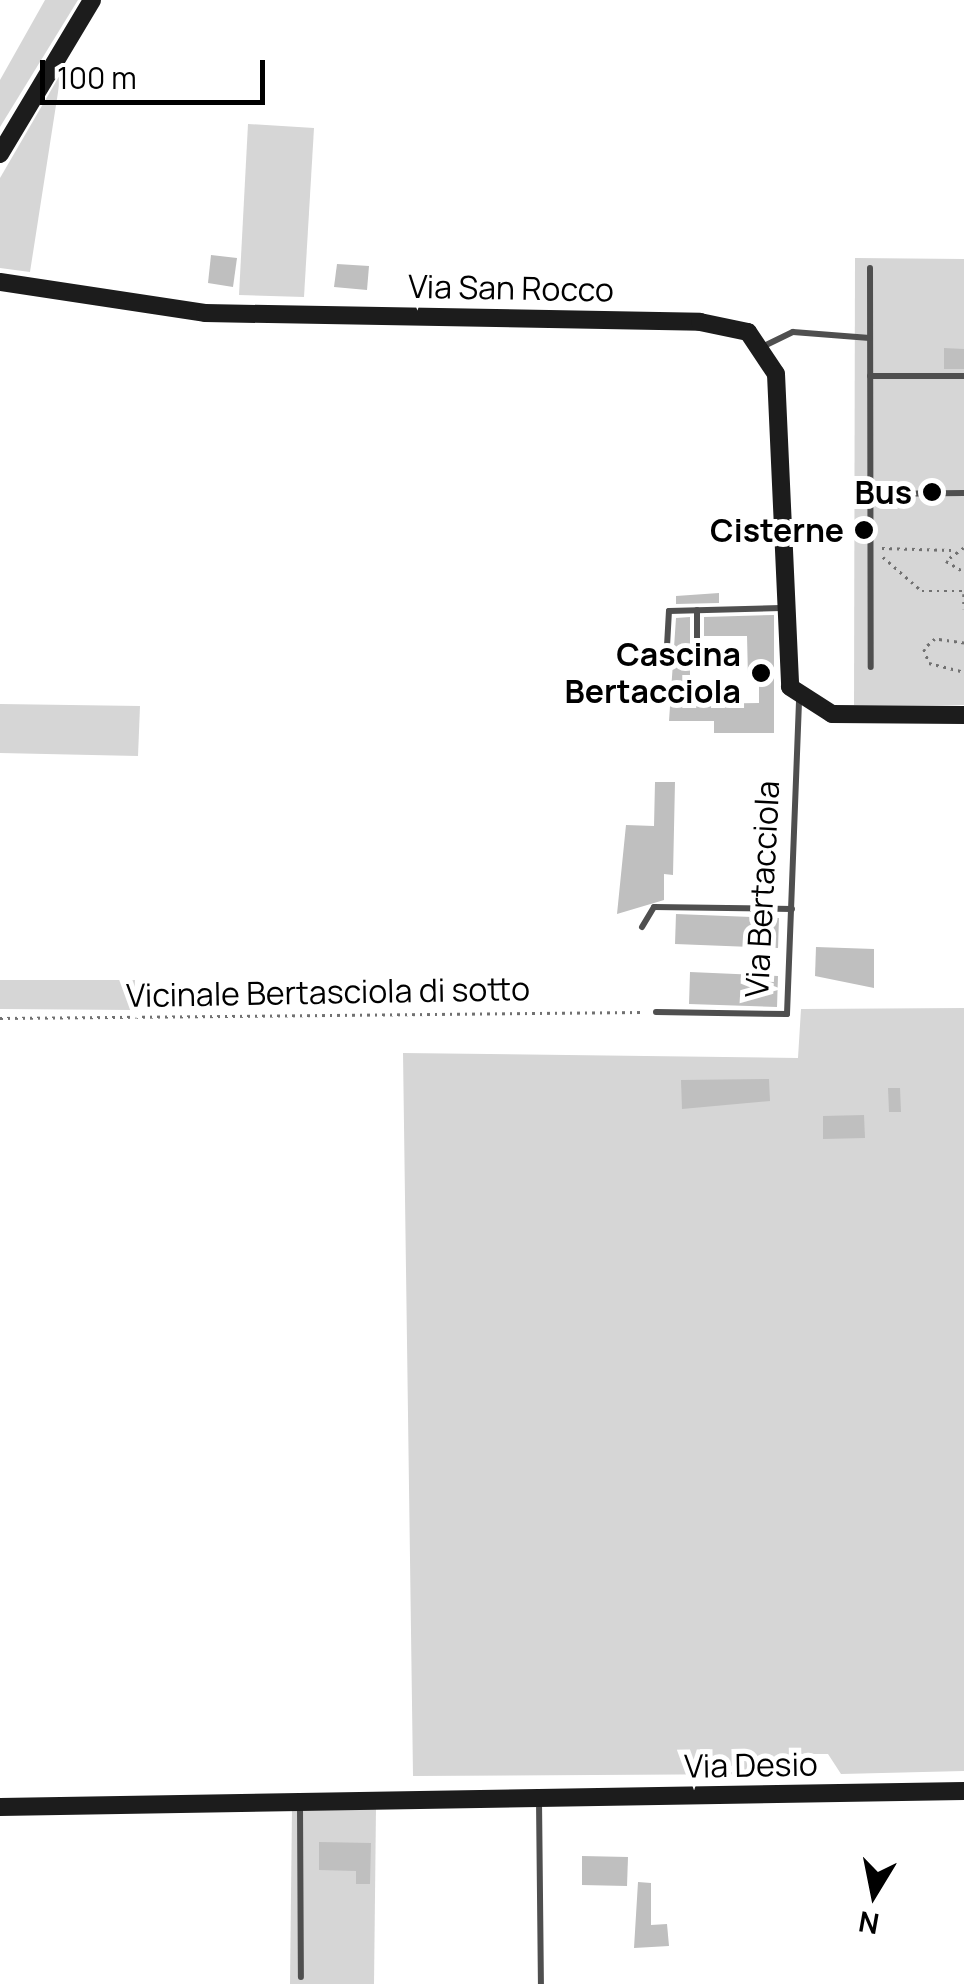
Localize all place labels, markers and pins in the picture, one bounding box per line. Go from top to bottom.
place label: Bus [854,473,912,511]
marker: Bus [921,481,943,503]
place label: Cisterne [710,511,844,549]
marker: Cisterne [853,519,875,541]
place label: Cascina Bertacciola [564,636,741,711]
marker: Cascina Bertacciola [750,662,772,684]

